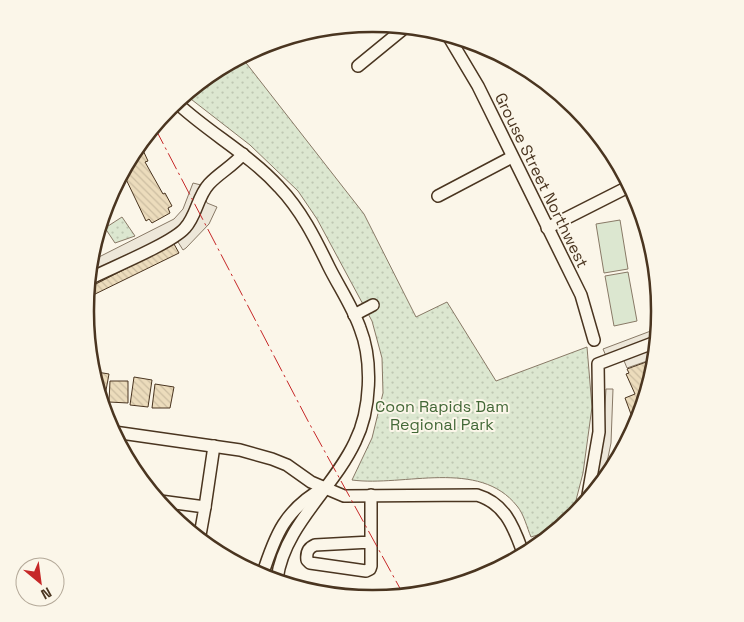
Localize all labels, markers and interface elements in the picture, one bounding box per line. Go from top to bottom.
street label: Grouse Street Northwest [490,89,593,271]
park label: Coon Rapids Dam Regional Park [375,396,509,435]
north arrow [15,557,65,607]
text: N [38,583,55,604]

